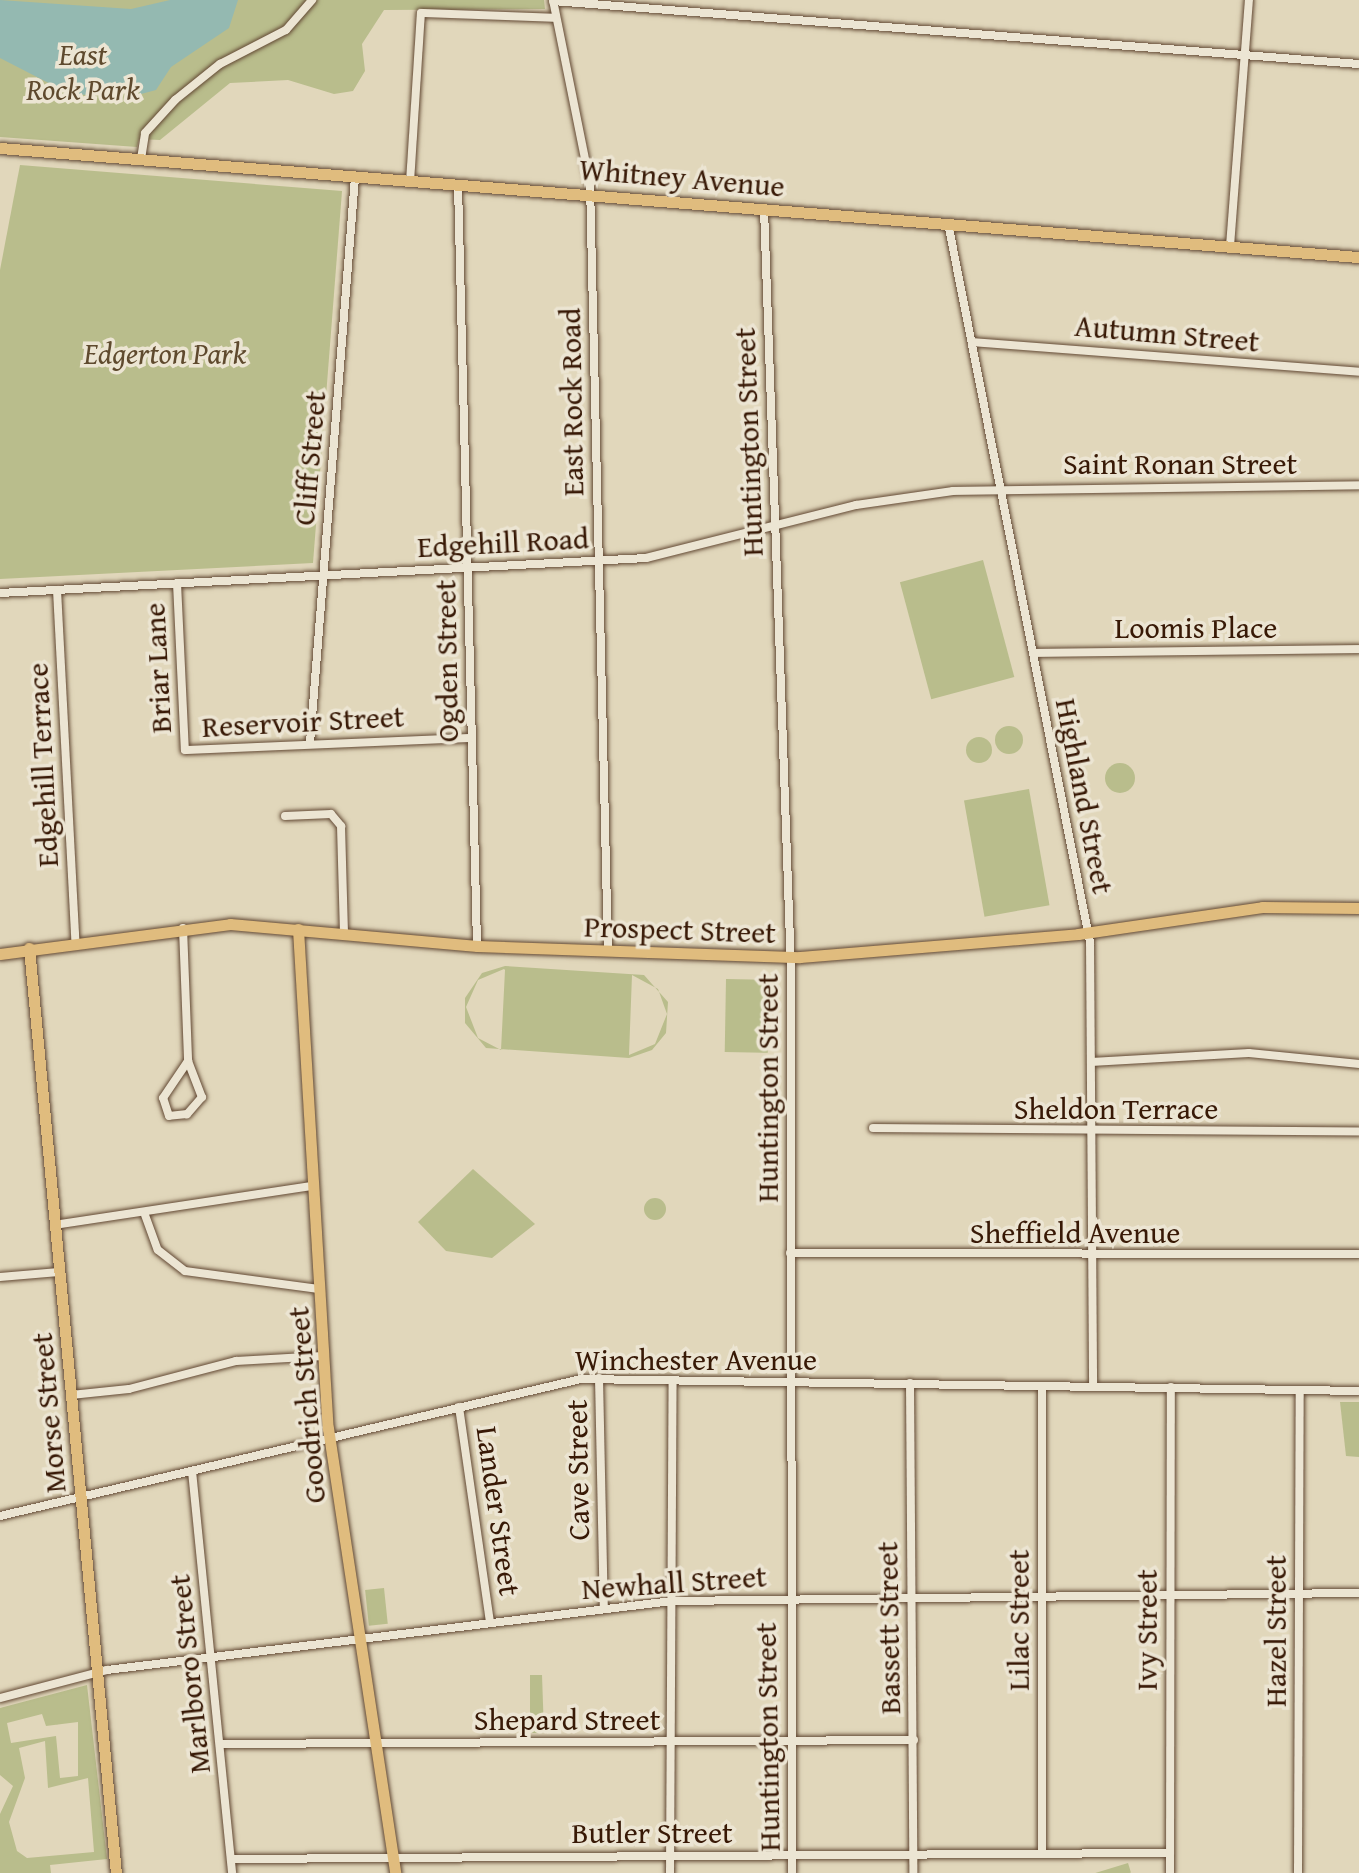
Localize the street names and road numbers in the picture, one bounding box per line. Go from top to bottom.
street label: Whitney Avenue [578,150,786,204]
street label: East Rock Road [551,307,591,497]
street label: Autumn Street [1073,307,1261,359]
street label: Huntington Street [726,327,770,557]
street label: Cliff Street [285,389,333,527]
street label: Saint Ronan Street [1063,445,1297,481]
street label: Edgehill Road [416,520,590,564]
street label: Ogden Street [427,579,465,743]
street label: Briar Lane [136,602,178,734]
street label: Loomis Place [1115,609,1277,645]
street label: Edgehill Terrace [19,662,65,868]
street label: Highland Street [1048,695,1122,897]
street label: Reservoir Street [201,698,405,744]
street label: Prospect Street [583,908,777,950]
street label: Huntington Street [749,973,785,1203]
street label: Sheldon Terrace [1014,1090,1218,1126]
street label: Sheffield Avenue [970,1214,1180,1250]
street label: Goodrich Street [279,1305,333,1505]
street label: Morse Street [23,1331,73,1495]
street label: Winchester Avenue [575,1341,817,1377]
street label: Cave Street [558,1399,596,1541]
street label: Lander Street [469,1424,529,1598]
street label: Bassett Street [868,1541,908,1715]
street label: Lilac Street [1000,1549,1036,1691]
street label: Hazel Street [1257,1555,1293,1707]
street label: Newhall Street [580,1558,768,1606]
street label: Ivy Street [1128,1569,1164,1691]
street label: Marlboro Street [161,1573,217,1775]
street label: Huntington Street [747,1622,787,1852]
street label: Shepard Street [474,1701,660,1737]
street label: Butler Street [571,1814,733,1850]

